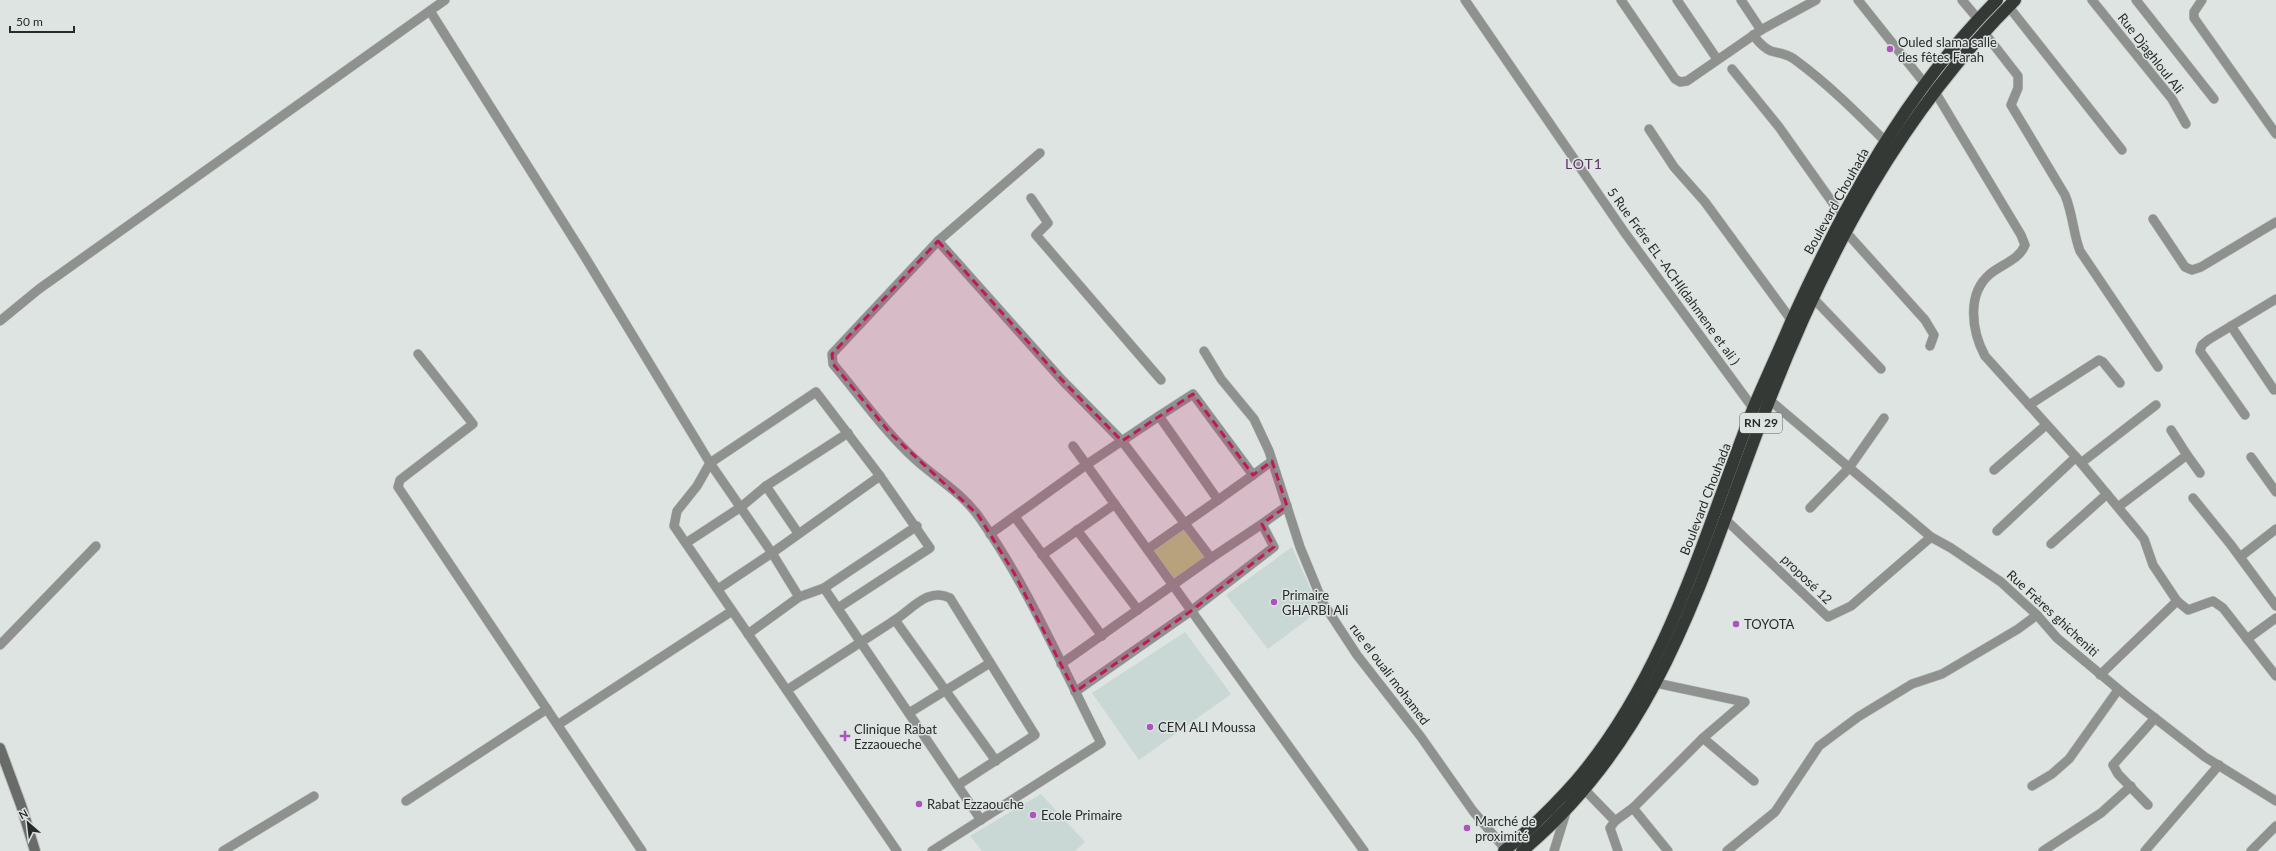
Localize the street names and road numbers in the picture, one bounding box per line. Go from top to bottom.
street label: Rue Djaghloul Ali [2115,10,2187,96]
street label: Boulevard Chouhada [1800,145,1872,257]
street label: 5 Rue Frére EL -ACHI(dahmene et ali ) [1604,184,1744,368]
road number: RN 29 [1740,413,1782,433]
street label: Boulevard Chouhada [1676,441,1734,557]
street label: proposé 12 [1778,551,1836,607]
street label: Rue Frères ghicheniti [2004,566,2102,660]
street label: rue el ouali mohamed [1347,620,1433,728]

